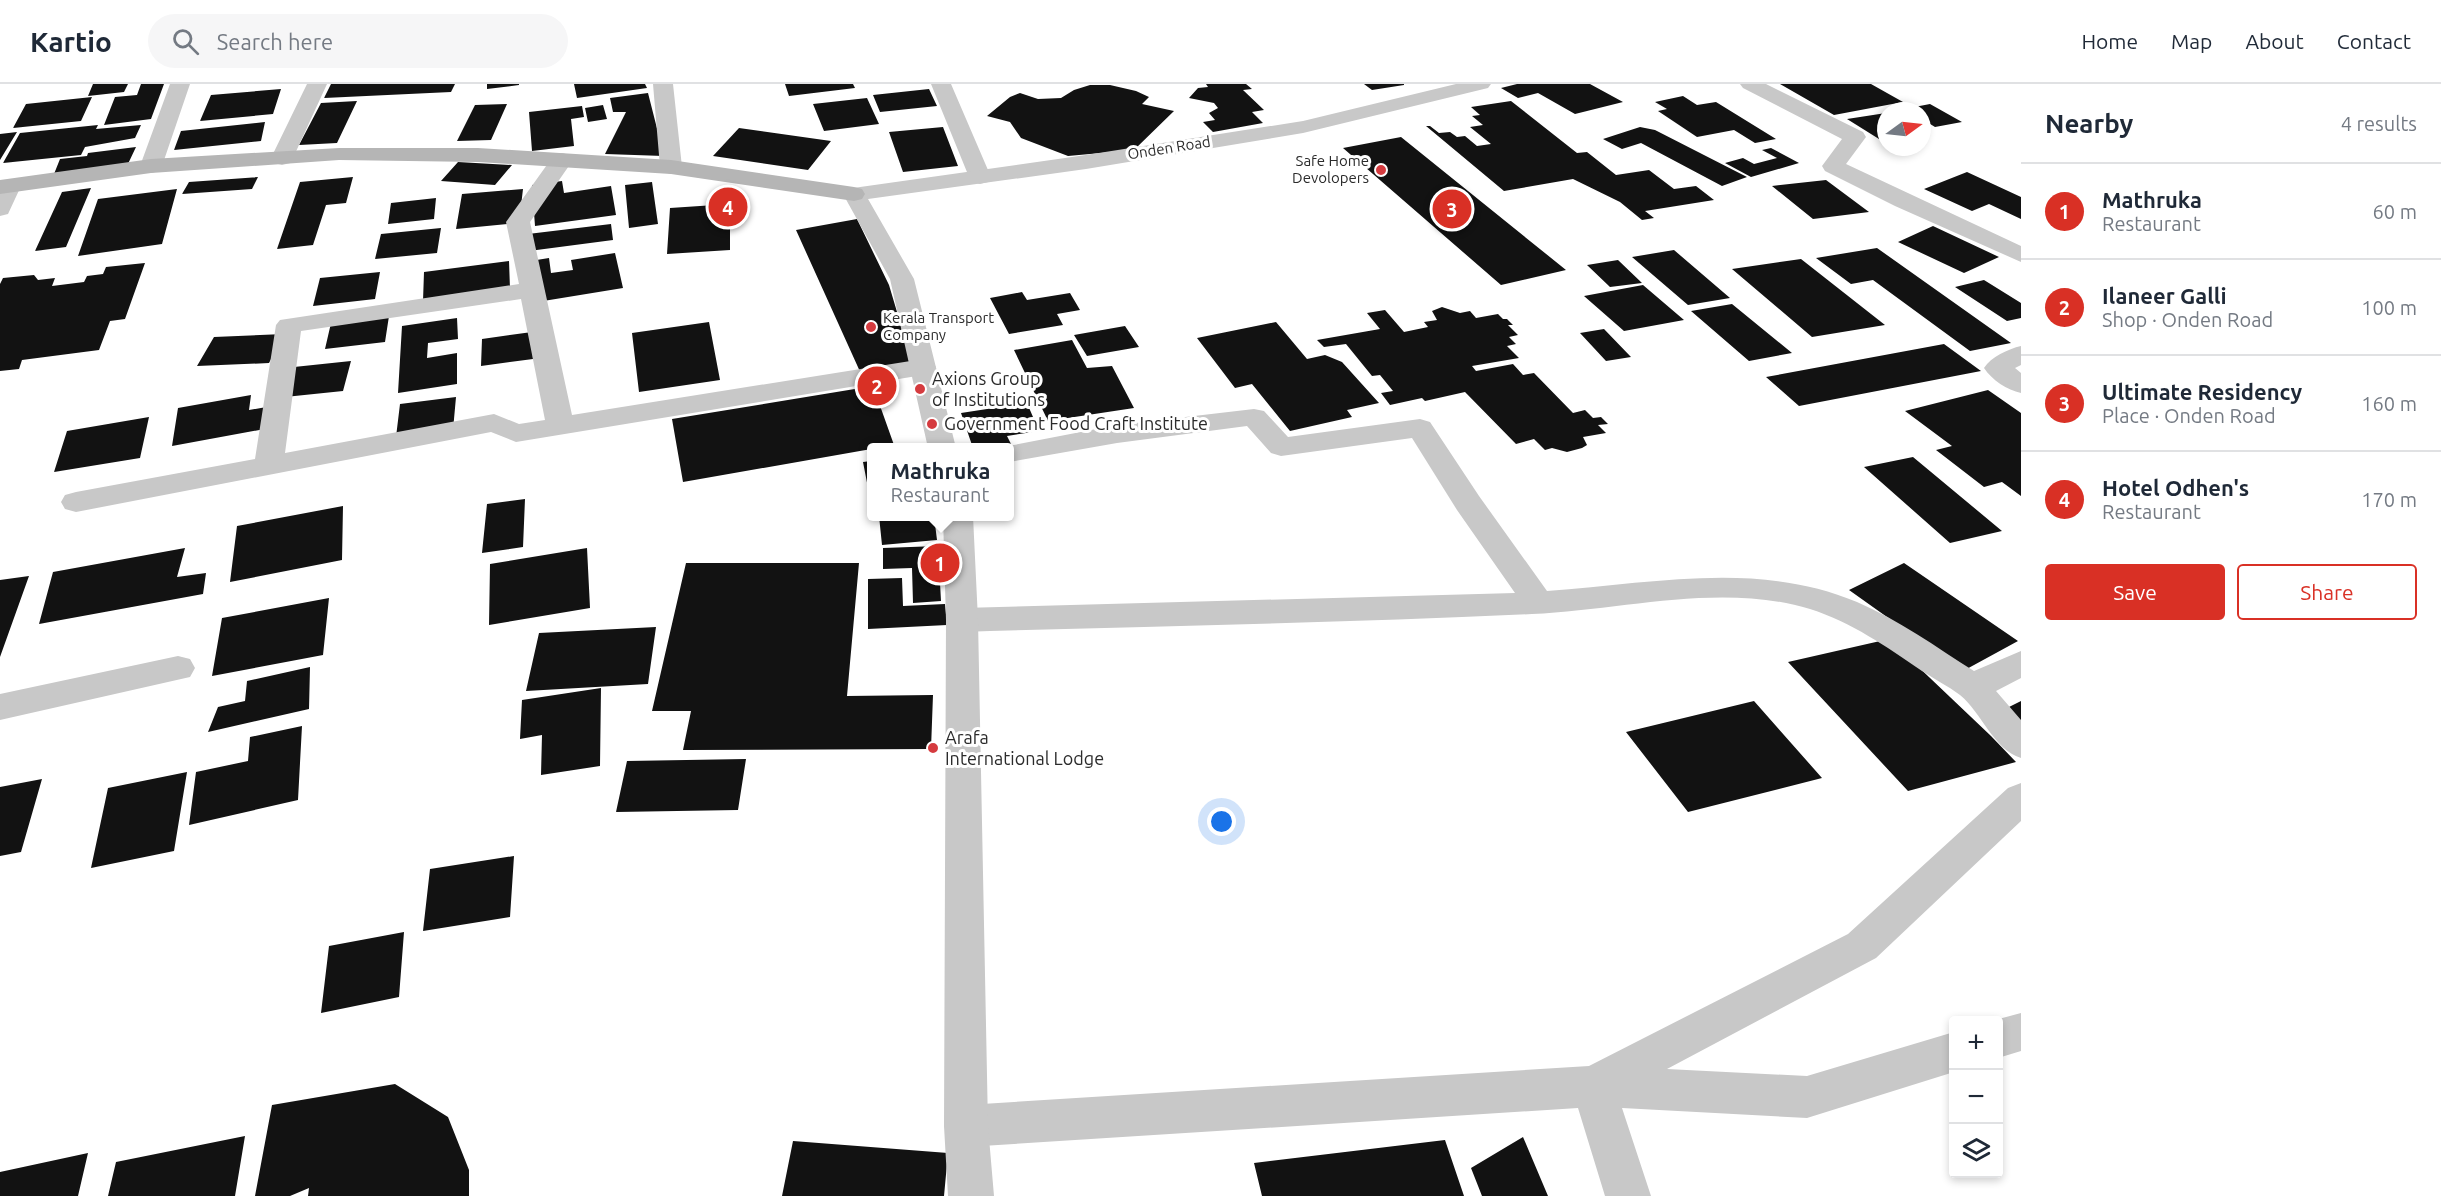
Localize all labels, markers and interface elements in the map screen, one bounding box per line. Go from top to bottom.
search box [148,14,568,68]
icon: search [169,25,202,58]
text: Kartio [30,26,112,57]
text: Search here [217,29,333,54]
text: Home [2081,29,2138,53]
text: Map [2171,29,2212,53]
text: About [2245,29,2304,53]
text: Contact [2337,29,2411,53]
north arrow [1877,102,1931,156]
text: Nearby [2045,109,2133,138]
text: 4 results [2341,112,2417,135]
street label: Onden Road [1126,133,1212,162]
place label: Safe Home Devolopers [1292,152,1369,186]
marker: Safe Home Devolopers [1374,163,1388,177]
pin: 4 [708,184,748,230]
pin: 3 [1432,186,1472,232]
text: Mathruka [2102,187,2202,212]
text: 1 [2059,200,2070,223]
text: 60 m [2373,200,2417,223]
text: Restaurant [2102,212,2201,235]
text: Ilaneer Galli [2102,283,2227,308]
text: 2 [2059,296,2070,319]
text: 100 m [2361,296,2417,319]
text: Shop · Onden Road [2102,308,2273,331]
place label: Kerala Transport Company [883,309,994,343]
marker: Kerala Transport Company [864,320,878,334]
pin: 2 [858,364,896,408]
place label: Axions Group of Institutions [932,368,1045,409]
text: Ultimate Residency [2102,379,2302,404]
marker: Axions Group of Institutions [913,382,927,396]
text: 3 [2059,392,2070,415]
text: 160 m [2361,392,2417,415]
text: Place · Onden Road [2102,404,2276,427]
place label: Government Food Craft Institute [944,413,1208,433]
marker: Government Food Craft Institute [925,417,939,431]
popup [867,443,1014,521]
text: Mathruka [891,458,990,483]
text: Hotel Odhen's [2102,475,2249,500]
text: Restaurant [891,483,989,506]
text: 4 [2059,488,2070,511]
text: 170 m [2361,488,2417,511]
text: Restaurant [2102,500,2201,523]
pin: 1 [920,540,960,586]
button: Save [2045,564,2225,620]
button: Share [2237,564,2417,620]
place label: Arafa International Lodge [945,727,1104,768]
marker: Arafa International Lodge [926,741,940,755]
your location [1207,807,1236,836]
map controls [1949,1016,2003,1178]
button: + [1949,1016,2003,1070]
button: − [1949,1070,2003,1124]
button: layers [1949,1124,2003,1178]

